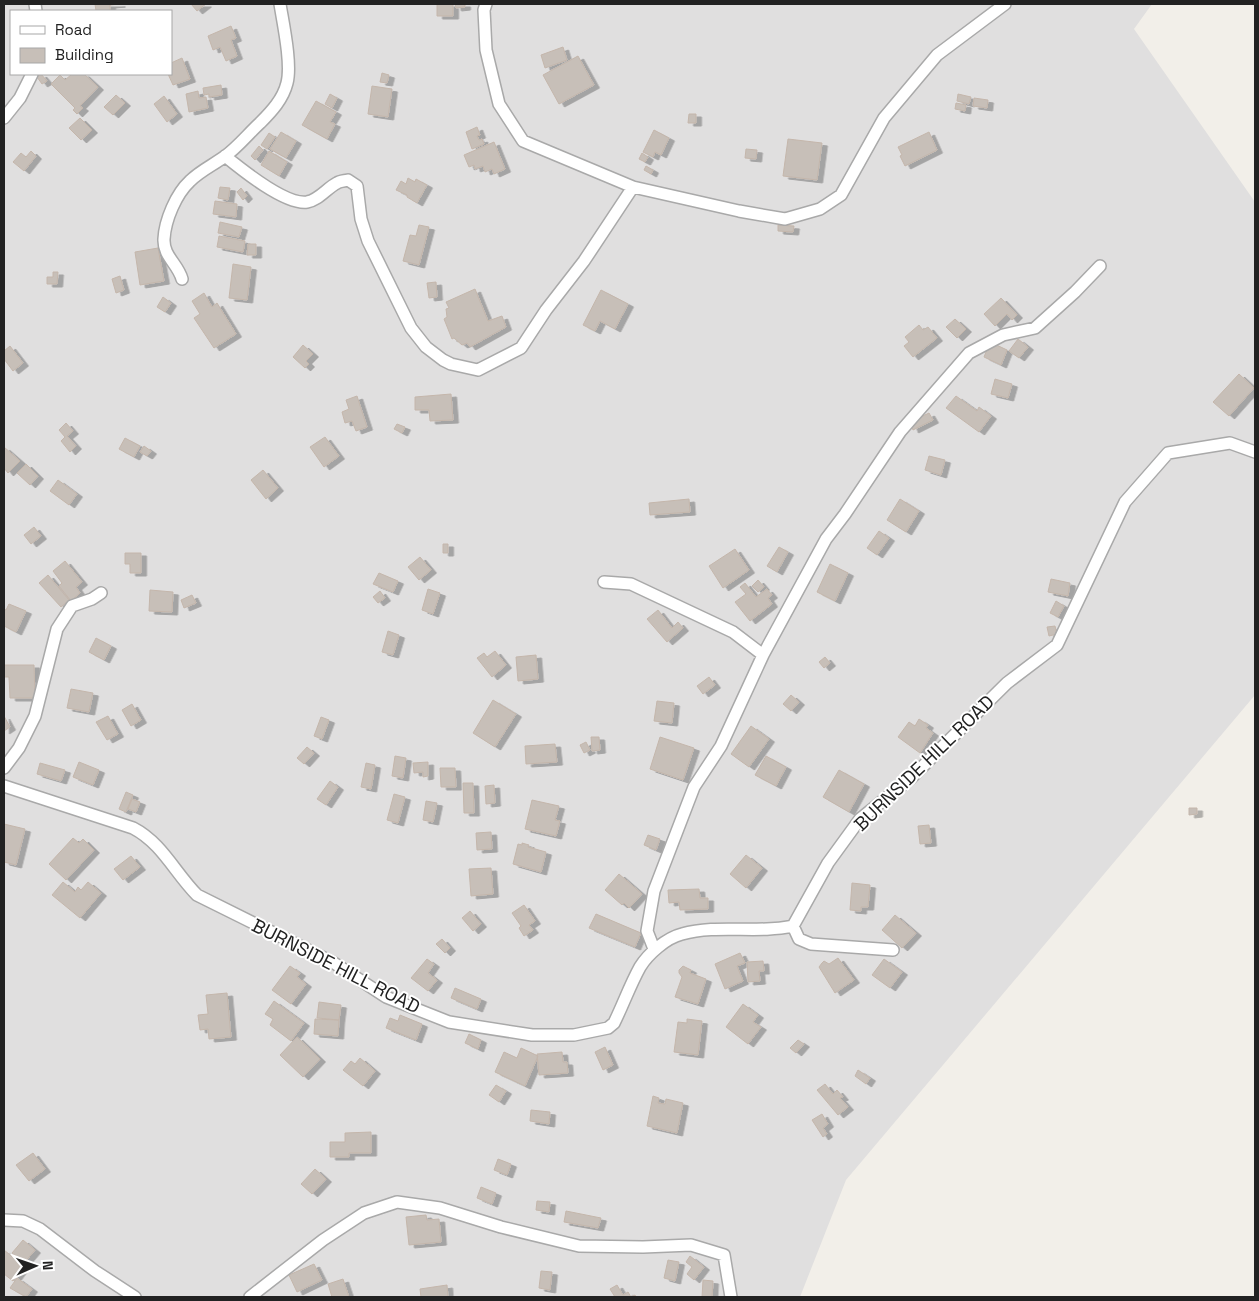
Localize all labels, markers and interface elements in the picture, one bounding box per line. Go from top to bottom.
legend [10,10,172,75]
text: Road [55,20,92,39]
text: Building [55,45,114,64]
street label: BURNSIDE HILL ROAD [849,690,999,836]
street label: BURNSIDE HILL ROAD [248,913,424,1019]
north arrow [10,1241,60,1291]
text: N [39,1261,57,1271]

